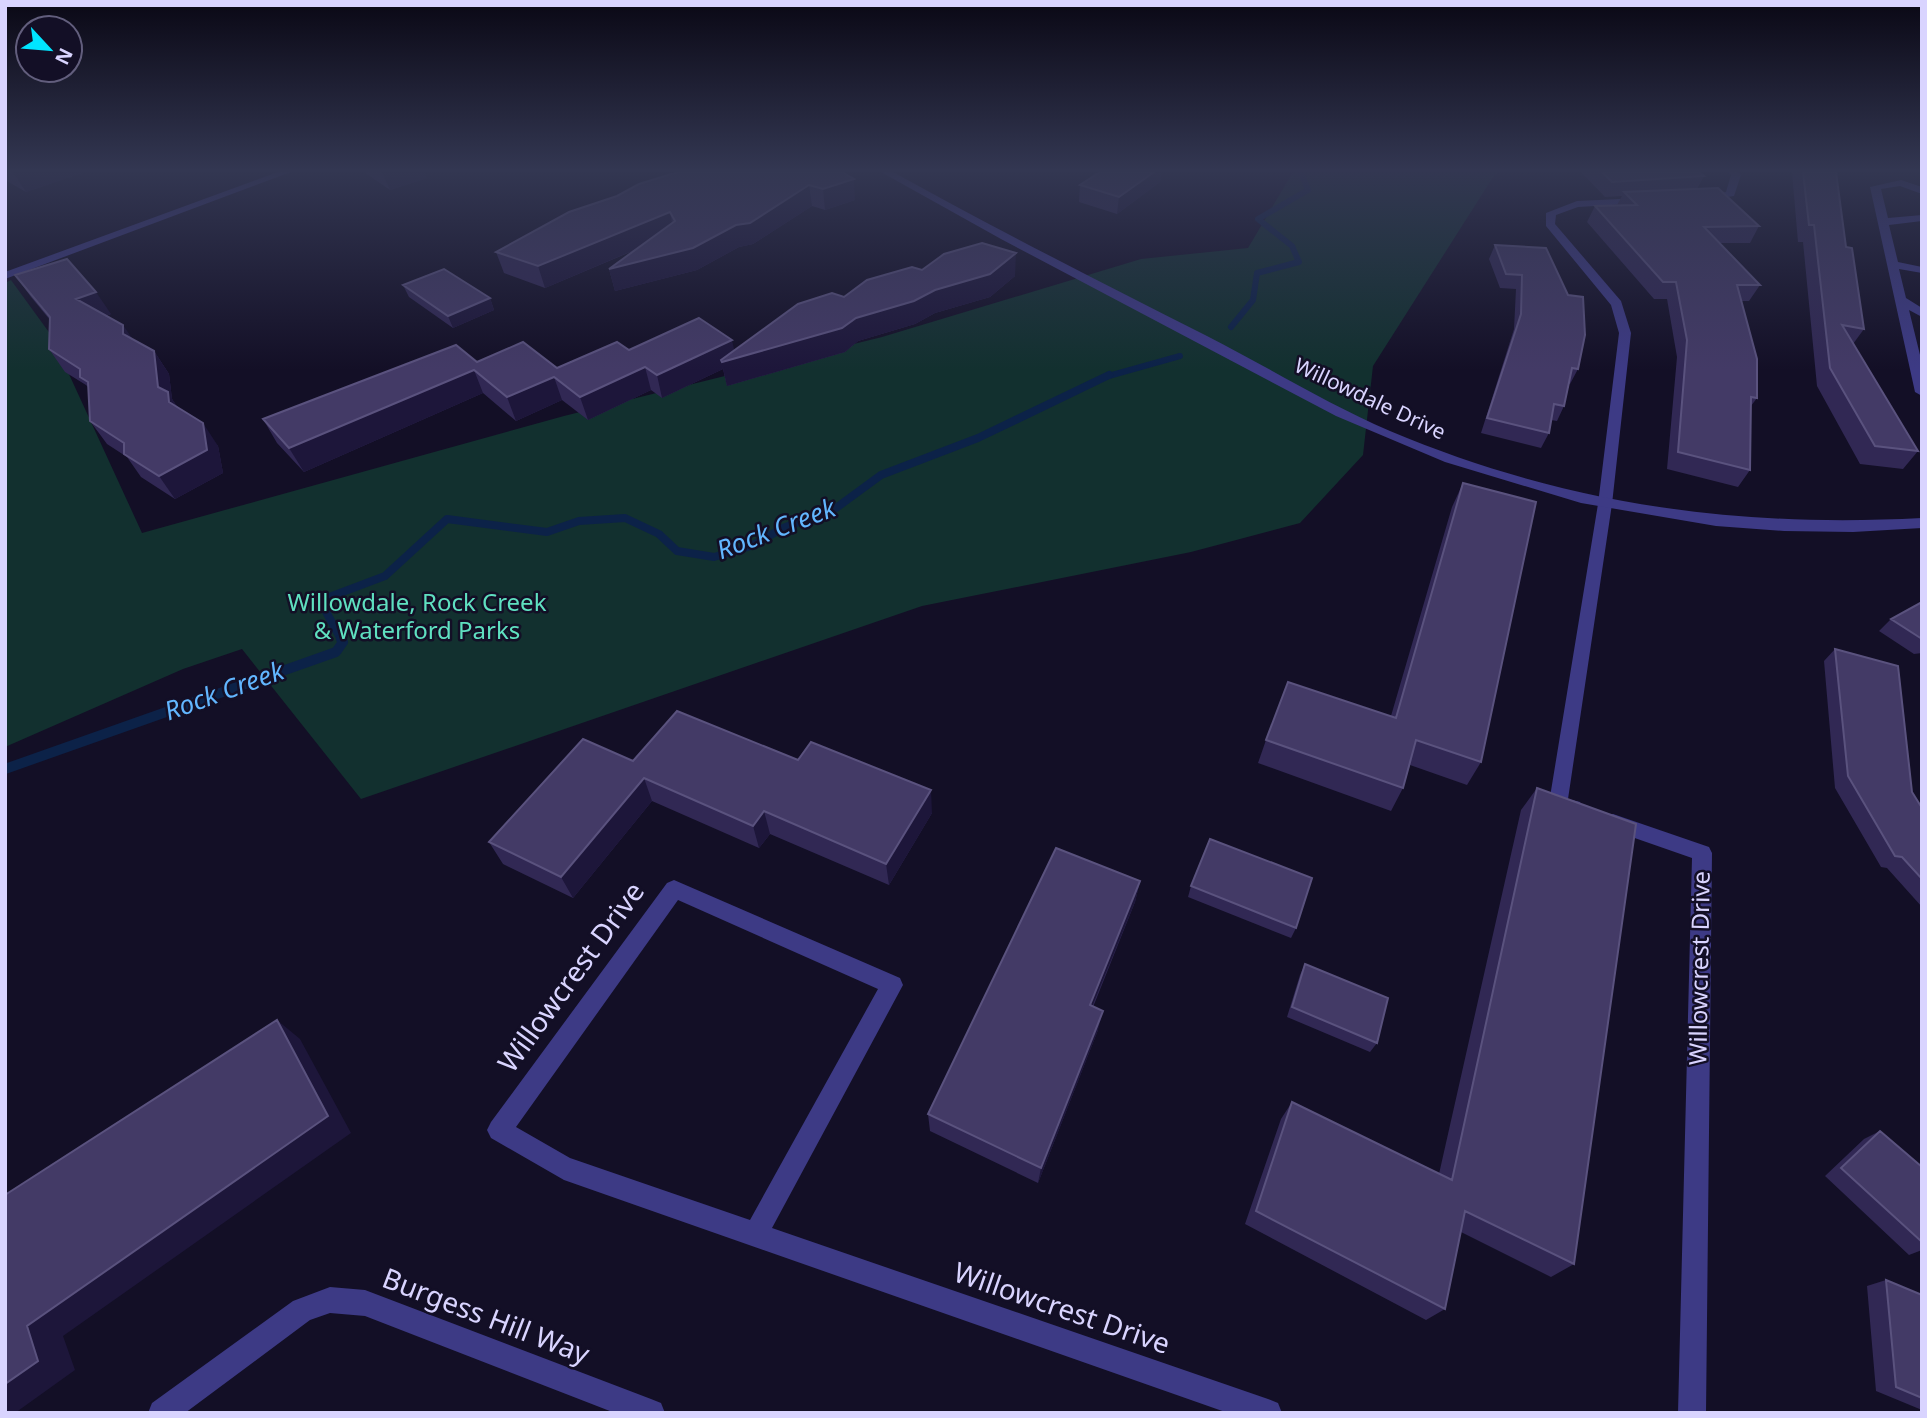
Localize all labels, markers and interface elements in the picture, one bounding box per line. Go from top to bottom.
north arrow [14,14,84,84]
text: N [49,44,79,69]
street label: Willowdale Drive [1290,351,1451,445]
water label: Rock Creek [711,488,841,567]
park label: Willowdale, Rock Creek & Waterford Parks [288,585,547,646]
water label: Rock Creek [159,651,290,728]
street label: Willowcrest Drive [1680,871,1717,1065]
street label: Willowcrest Drive [488,874,652,1079]
street label: Willowcrest Drive [949,1252,1176,1362]
street label: Burgess Hill Way [377,1258,596,1372]

